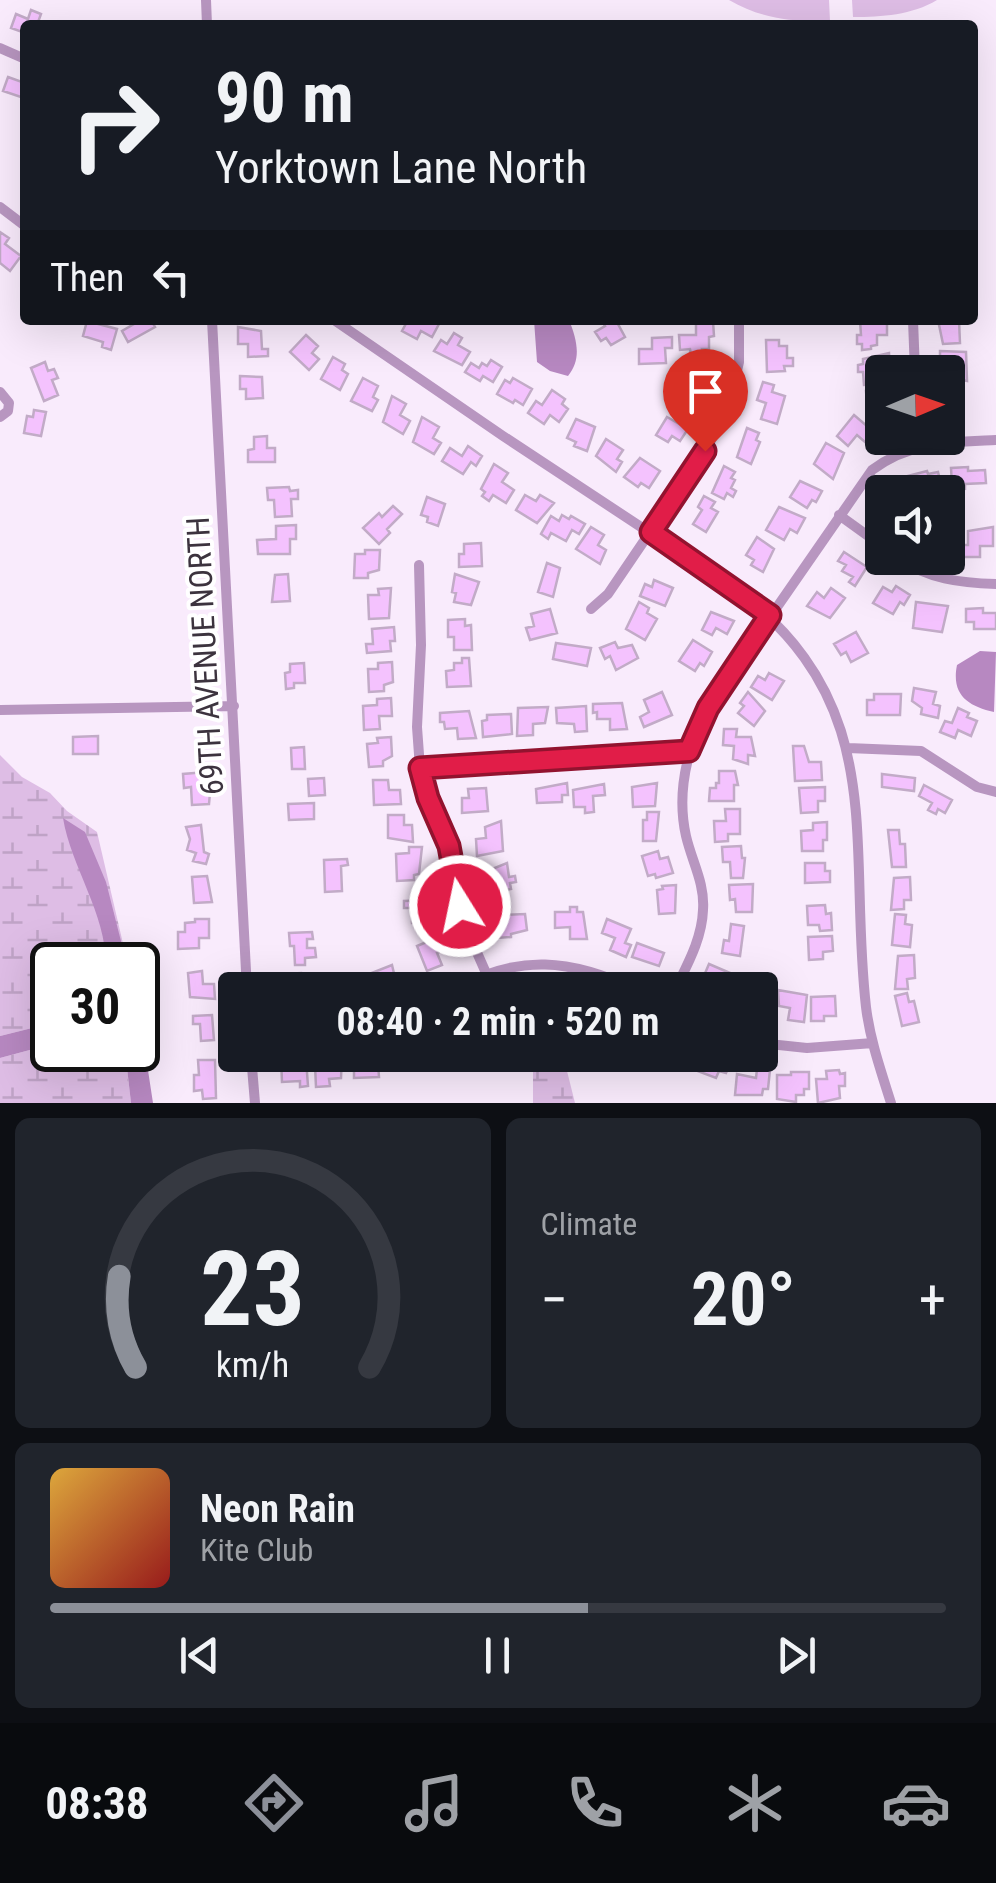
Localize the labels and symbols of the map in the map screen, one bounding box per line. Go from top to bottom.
pin [663,349,748,452]
north arrow [865,355,965,455]
street label: 69TH AVENUE NORTH [179,516,231,796]
position arrow [408,854,512,958]
speed limit sign: 30 [30,942,160,1072]

